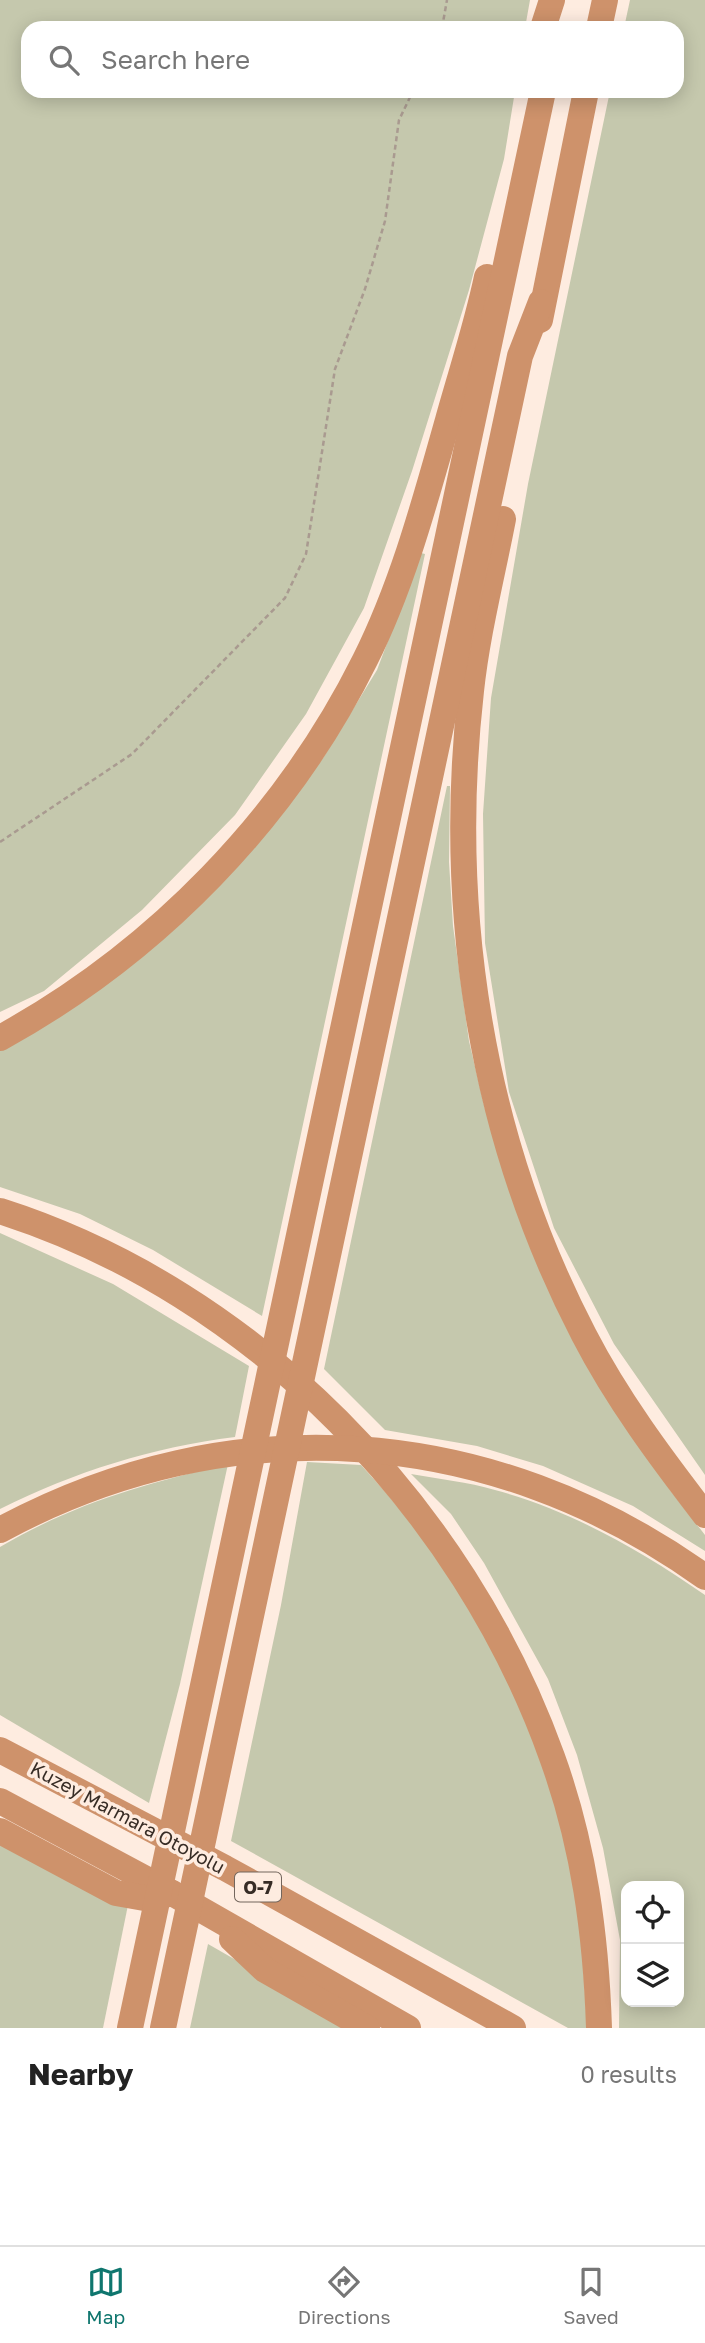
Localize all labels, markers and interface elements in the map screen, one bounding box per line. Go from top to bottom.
search box [21,21,684,98]
icon: search [45,41,83,79]
text: Search here [101,44,250,75]
street label: Kuzey Marmara Otoyolu [27,1756,229,1878]
road number: O-7 [235,1872,281,1901]
map controls [621,1881,684,2007]
button: locate [621,1881,684,1944]
button: layers [621,1944,684,2007]
text: Nearby [28,2056,133,2092]
text: 0 results [581,2060,677,2088]
tab: Map [86,2263,125,2328]
tab: Directions [298,2263,391,2328]
tab: Saved [563,2263,619,2328]

